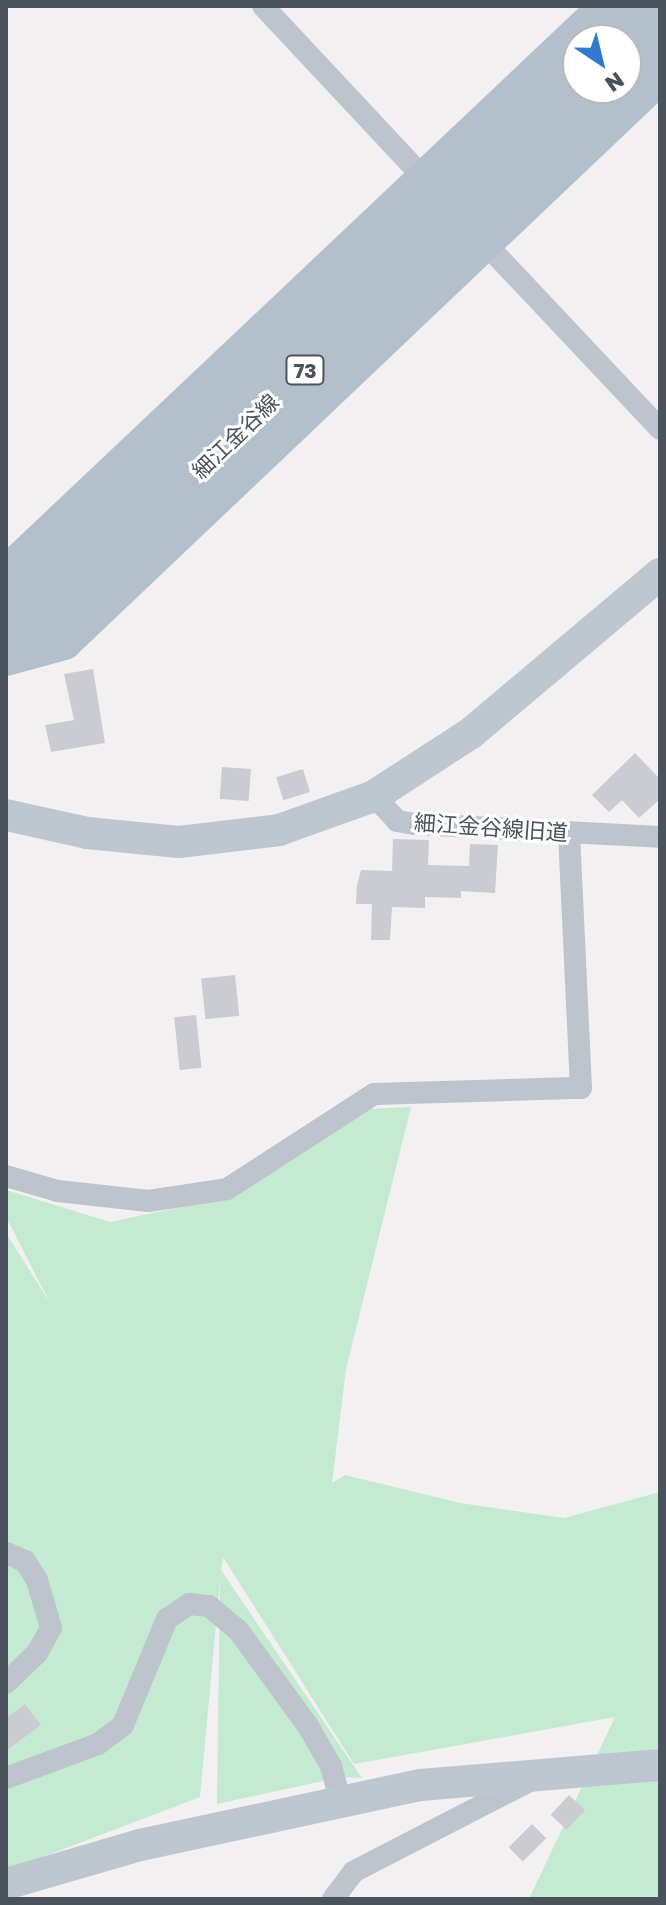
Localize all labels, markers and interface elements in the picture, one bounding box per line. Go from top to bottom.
north arrow [562,24,642,104]
text: N [600,67,630,98]
road number: 73 [285,354,325,386]
street label: 細江金谷線 [186,388,284,484]
street label: 細江金谷線旧道 [413,808,569,846]

